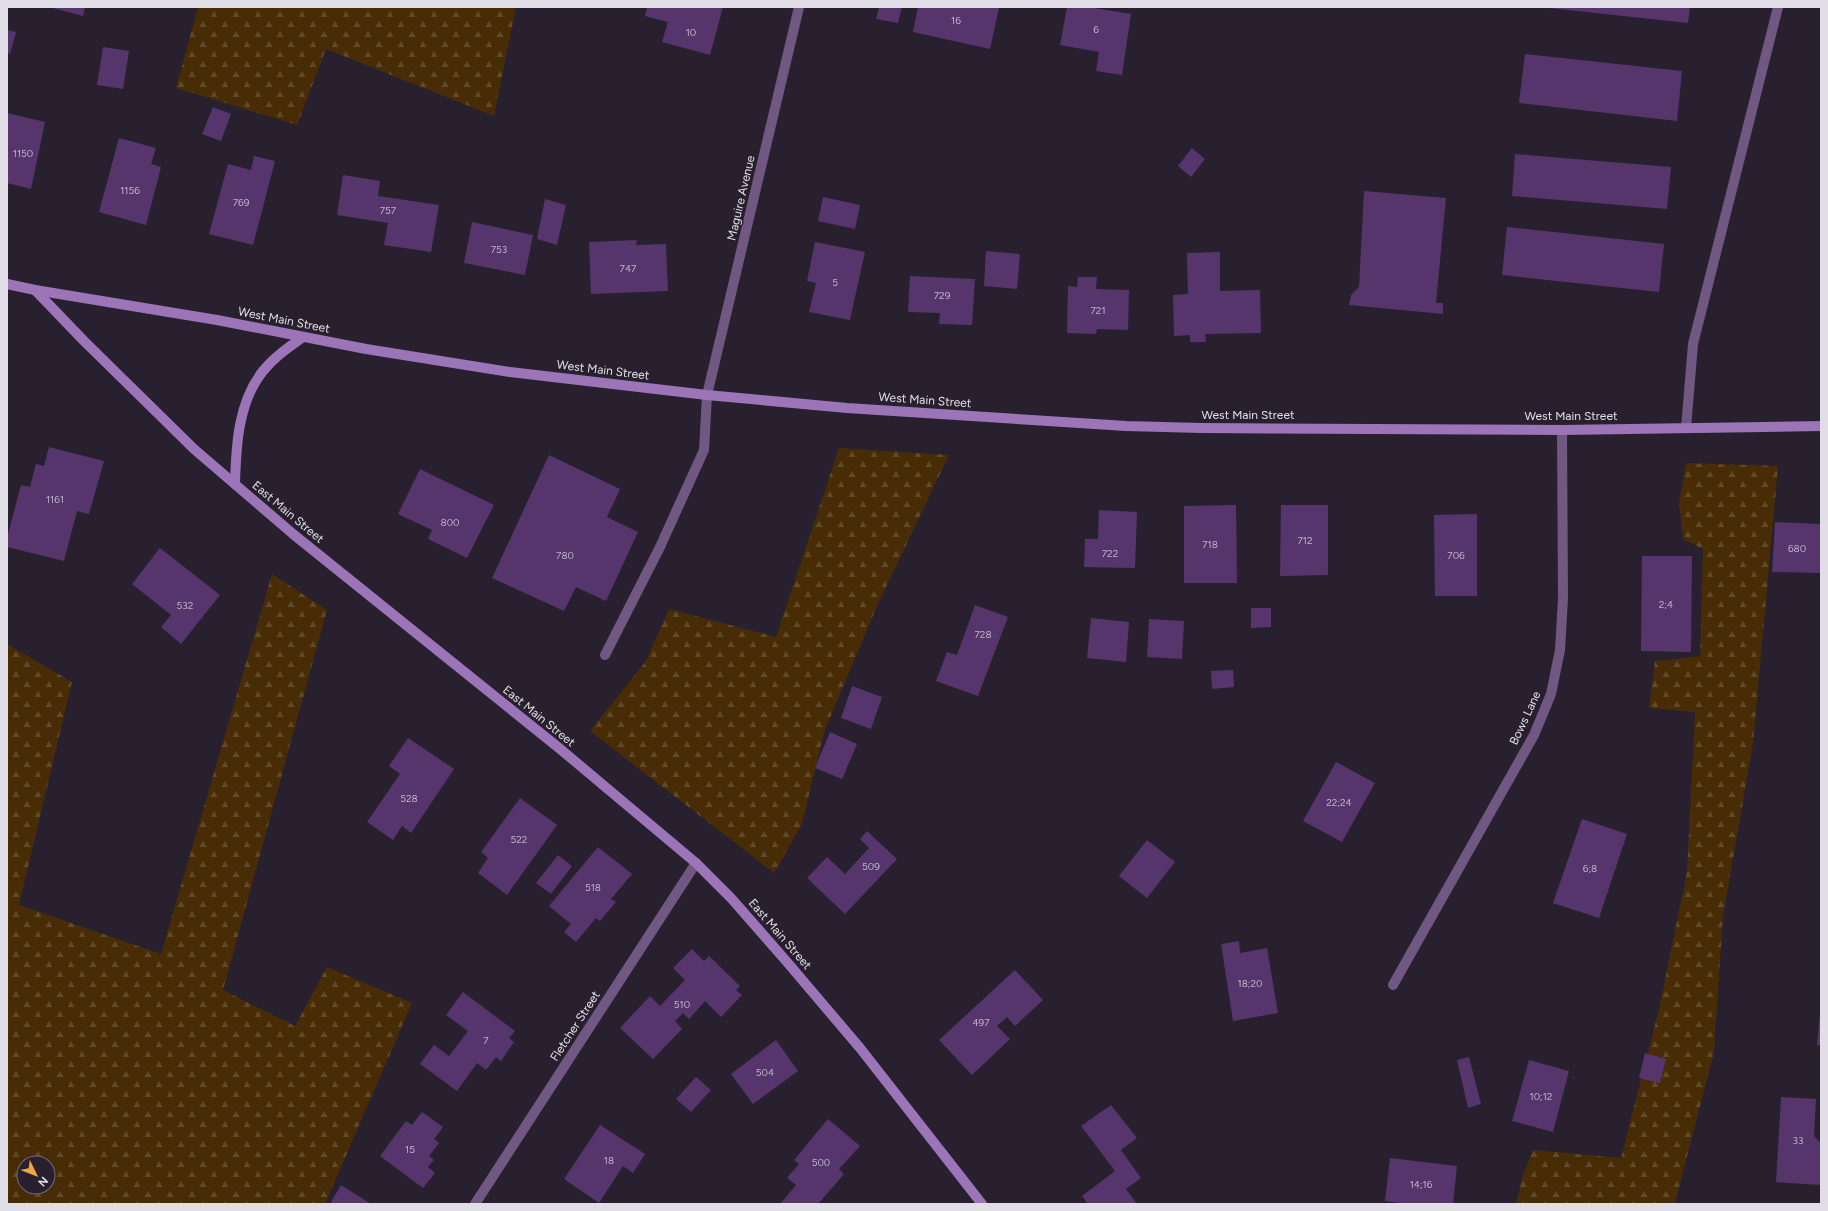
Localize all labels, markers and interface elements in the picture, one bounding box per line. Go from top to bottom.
house number: 16 [951,14,961,27]
house number: 6 [1093,23,1099,36]
house number: 10 [686,26,696,39]
house number: 1150 [13,147,33,160]
street label: Maguire Avenue [724,154,758,242]
house number: 1156 [120,184,140,197]
house number: 769 [233,196,250,209]
house number: 757 [380,204,397,217]
house number: 753 [491,243,507,256]
house number: 747 [620,262,637,275]
house number: 5 [832,276,838,289]
house number: 729 [934,289,951,302]
street label: West Main Street [237,304,331,336]
house number: 721 [1090,304,1106,317]
street label: West Main Street [556,357,650,383]
street label: West Main Street [878,390,972,410]
street label: West Main Street [1202,408,1295,422]
street label: West Main Street [1525,409,1618,423]
street label: East Main Street [250,478,327,546]
house number: 1161 [46,493,64,506]
house number: 800 [441,516,459,529]
house number: 712 [1297,534,1313,547]
house number: 718 [1202,538,1218,551]
house number: 680 [1788,542,1806,555]
house number: 722 [1102,547,1118,560]
house number: 780 [556,549,574,562]
house number: 706 [1447,549,1465,562]
house number: 2;4 [1659,598,1673,611]
house number: 532 [177,599,193,612]
house number: 728 [974,628,992,641]
street label: East Main Street [500,683,578,750]
street label: Bows Lane [1506,688,1544,747]
house number: 528 [400,792,418,805]
house number: 22;24 [1326,796,1352,809]
house number: 522 [511,833,527,846]
house number: 509 [862,860,880,873]
house number: 6;8 [1583,862,1597,875]
house number: 518 [585,881,601,894]
street label: East Main Street [746,896,815,972]
house number: 18;20 [1238,977,1262,990]
street label: Fletcher Street [547,988,603,1064]
house number: 510 [674,998,690,1011]
house number: 497 [972,1016,990,1029]
house number: 7 [483,1034,489,1047]
house number: 504 [756,1066,774,1079]
house number: 10;12 [1530,1090,1552,1103]
house number: 33 [1793,1134,1803,1147]
house number: 15 [405,1143,415,1156]
house number: 18 [604,1154,614,1167]
north arrow [16,1155,56,1195]
house number: 500 [812,1156,830,1169]
text: N [35,1174,51,1189]
house number: 14;16 [1410,1178,1433,1191]

